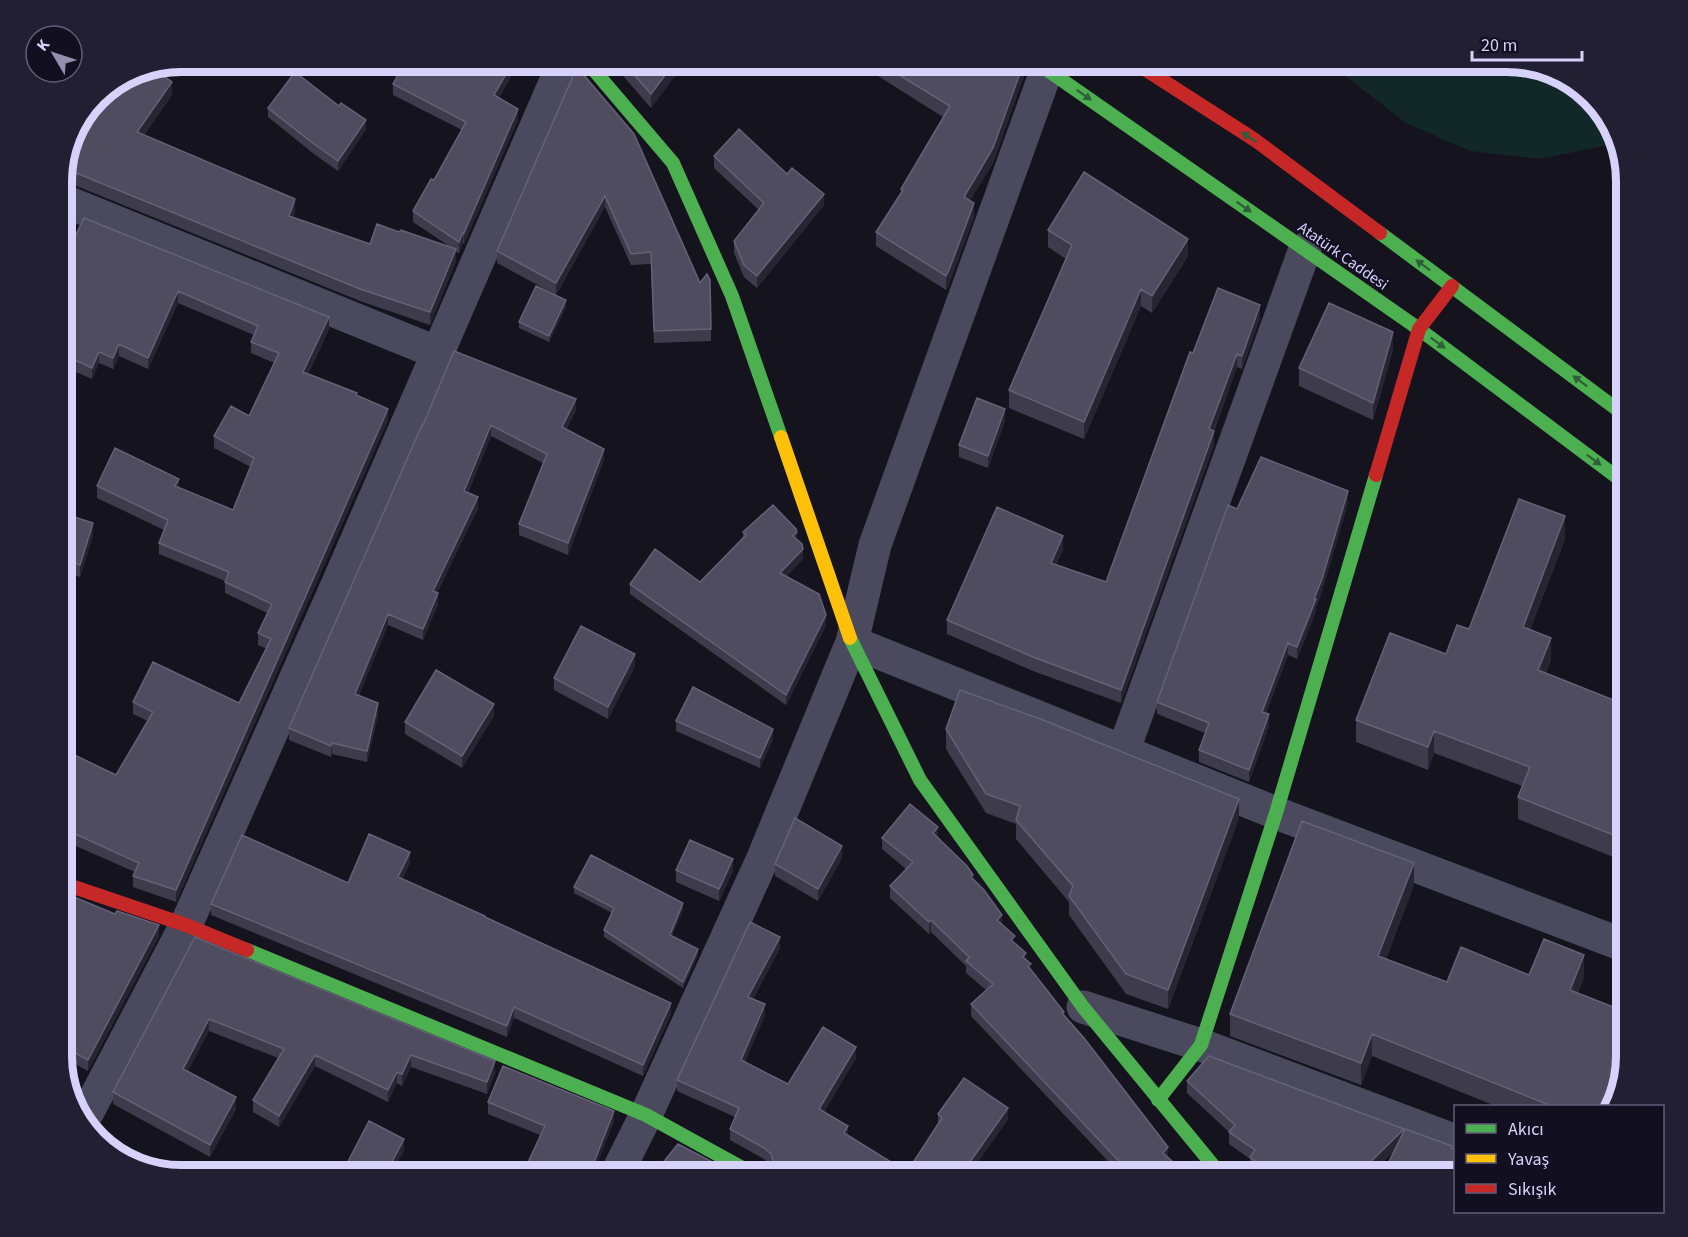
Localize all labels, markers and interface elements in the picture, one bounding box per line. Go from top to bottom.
north arrow [24,24,84,84]
scale bar [1472,24,1582,62]
text: 20 m [1481,33,1517,58]
text: K [31,34,55,56]
one-way arrow [1076,89,1092,100]
one-way arrow [1241,131,1257,142]
one-way arrow [1236,201,1252,212]
street label: Atatürk Caddesi [1293,217,1393,295]
one-way arrow [1415,259,1431,271]
one-way arrow [1429,337,1445,349]
one-way arrow [1572,375,1588,387]
one-way arrow [1585,454,1601,466]
legend [1454,1105,1664,1213]
text: Akıcı [1508,1117,1544,1142]
text: Yavaş [1507,1147,1549,1172]
text: Sıkışık [1508,1177,1556,1202]

